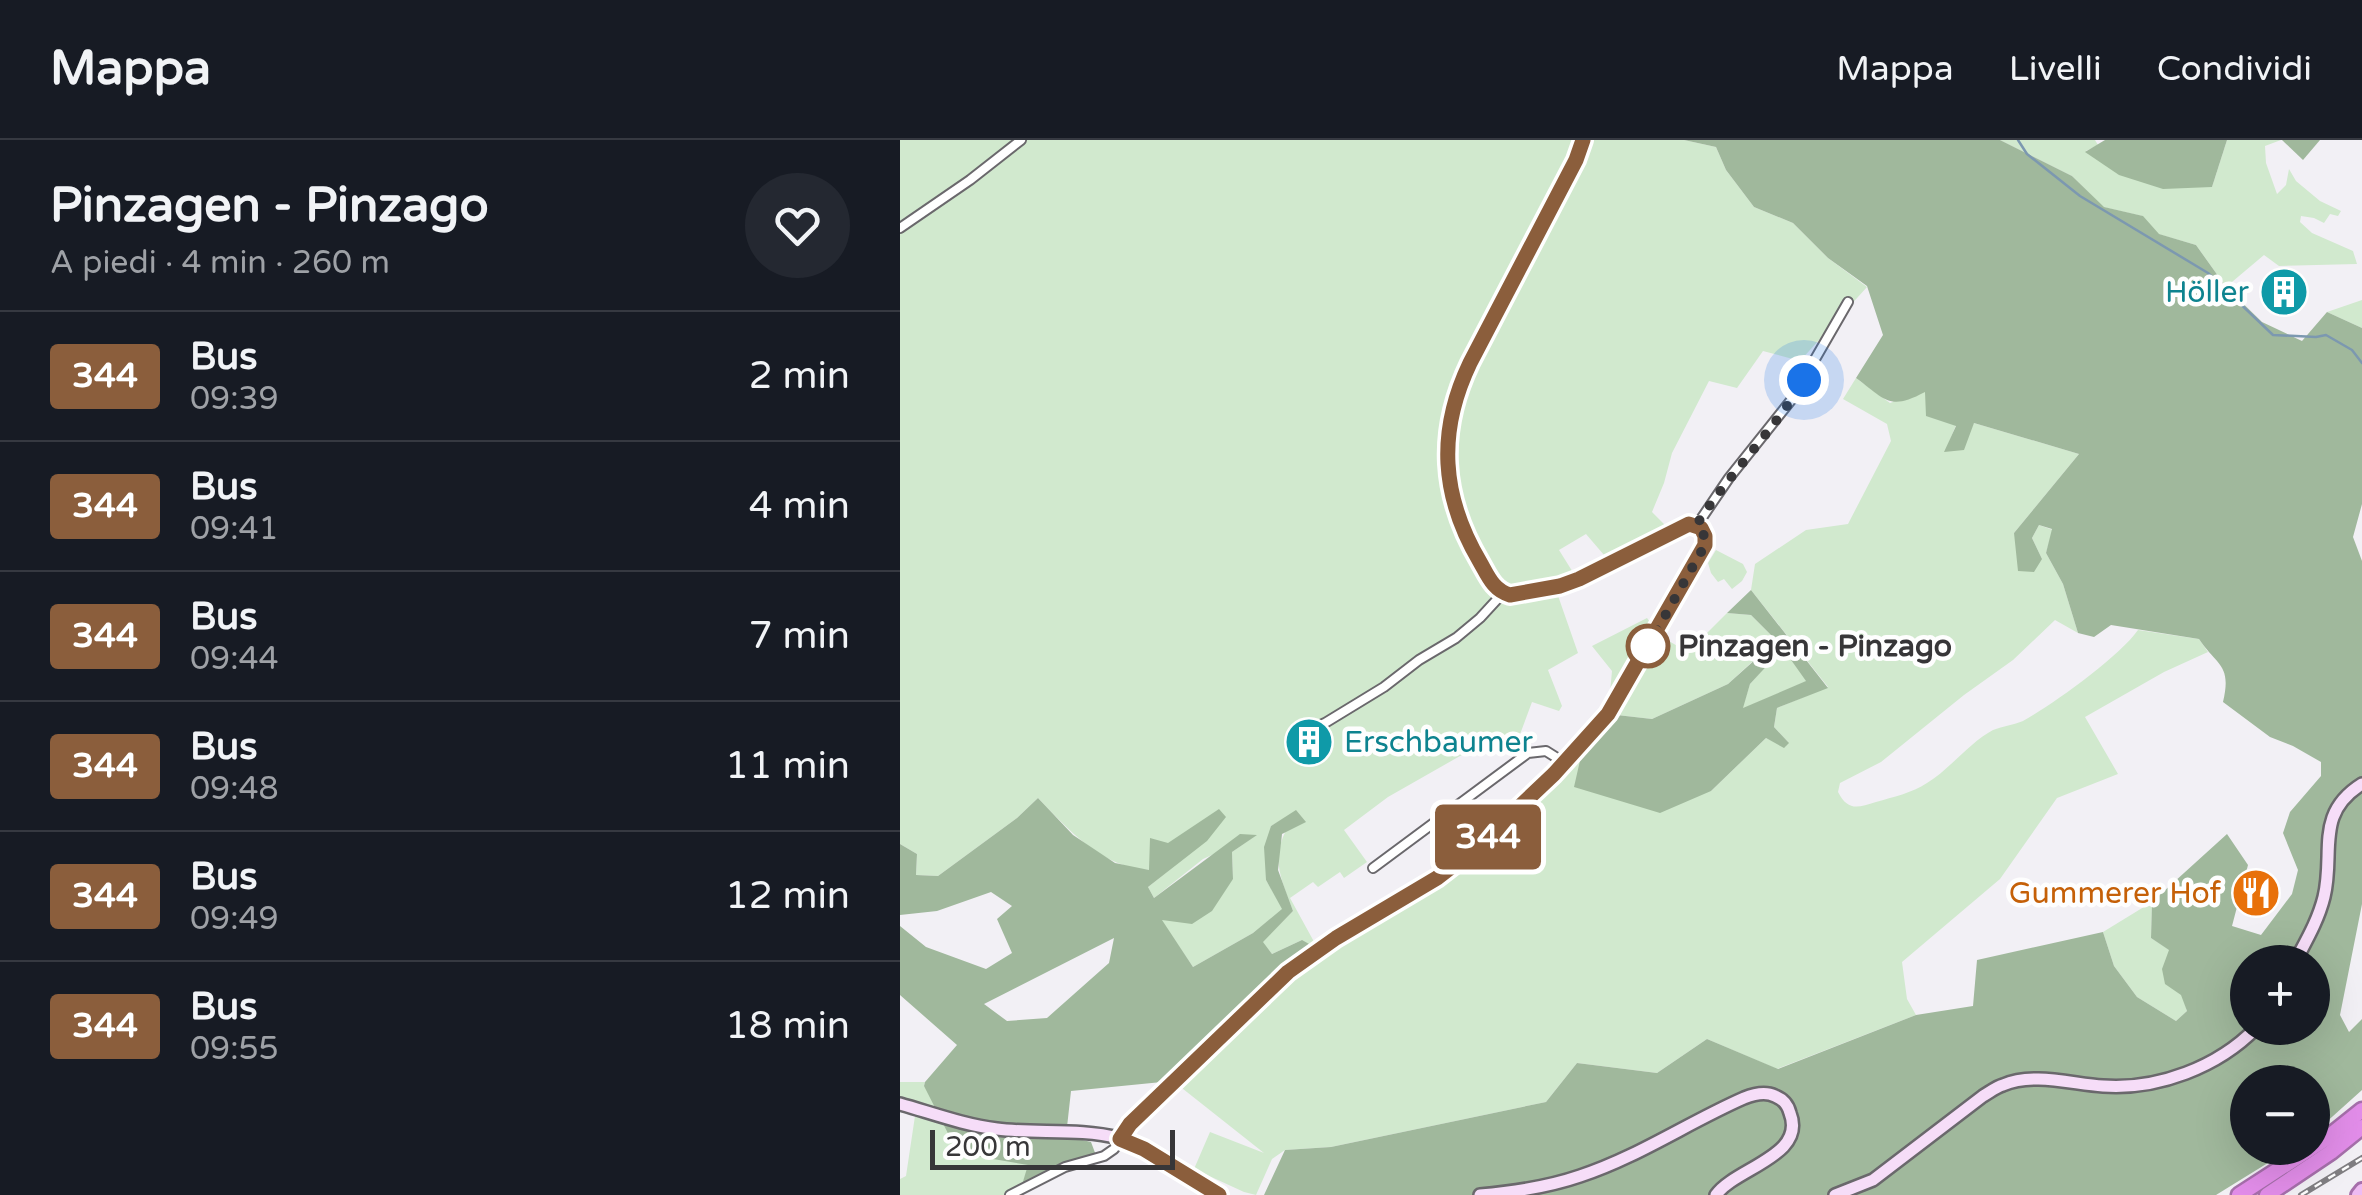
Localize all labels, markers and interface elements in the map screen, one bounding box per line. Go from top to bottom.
text: Mappa [50,40,211,98]
text: Mappa [1836,48,1954,90]
text: Livelli [2009,48,2102,90]
text: Condividi [2157,48,2312,90]
button: heart [745,173,850,278]
text: Pinzagen - Pinzago [50,177,489,235]
text: A piedi · 4 min · 260 m [50,244,390,282]
building icon: Höller [2258,266,2310,318]
place label: Höller [2165,274,2249,311]
text: Bus [190,334,257,380]
text: 2 min [749,353,850,399]
text: 344 [72,355,138,397]
your location [1779,355,1829,405]
text: 09:39 [190,380,279,418]
text: Bus [190,464,257,510]
text: 4 min [749,483,850,529]
text: 344 [72,485,138,527]
text: 09:41 [190,510,279,548]
text: Bus [190,594,257,640]
text: 7 min [749,613,850,659]
text: 344 [72,615,138,657]
marker: Pinzagen - Pinzago [1627,625,1669,667]
place label: Pinzagen - Pinzago [1678,628,1952,665]
text: 09:44 [190,640,279,678]
building icon: Erschbaumer [1283,716,1335,768]
text: Bus [190,724,257,770]
place label: Erschbaumer [1344,724,1534,761]
text: 11 min [725,743,850,789]
text: 344 [72,745,138,787]
text: 09:48 [190,770,279,808]
line badge: 344 [1430,804,1546,870]
text: 344 [1455,816,1521,858]
text: Bus [190,854,257,900]
restaurant icon: Gummerer Hof [2230,867,2282,919]
text: 12 min [725,873,850,919]
text: 344 [72,875,138,917]
place label: Gummerer Hof [2009,875,2222,912]
text: 09:49 [190,900,279,938]
map controls [2230,945,2330,1165]
button: + [2230,945,2330,1045]
text: Bus [190,984,257,1030]
text: 18 min [725,1003,850,1049]
text: 344 [72,1005,138,1047]
text: 09:55 [190,1030,279,1068]
button: − [2230,1065,2330,1165]
scale bar [930,1125,1175,1170]
text: 200 m [945,1130,1031,1164]

